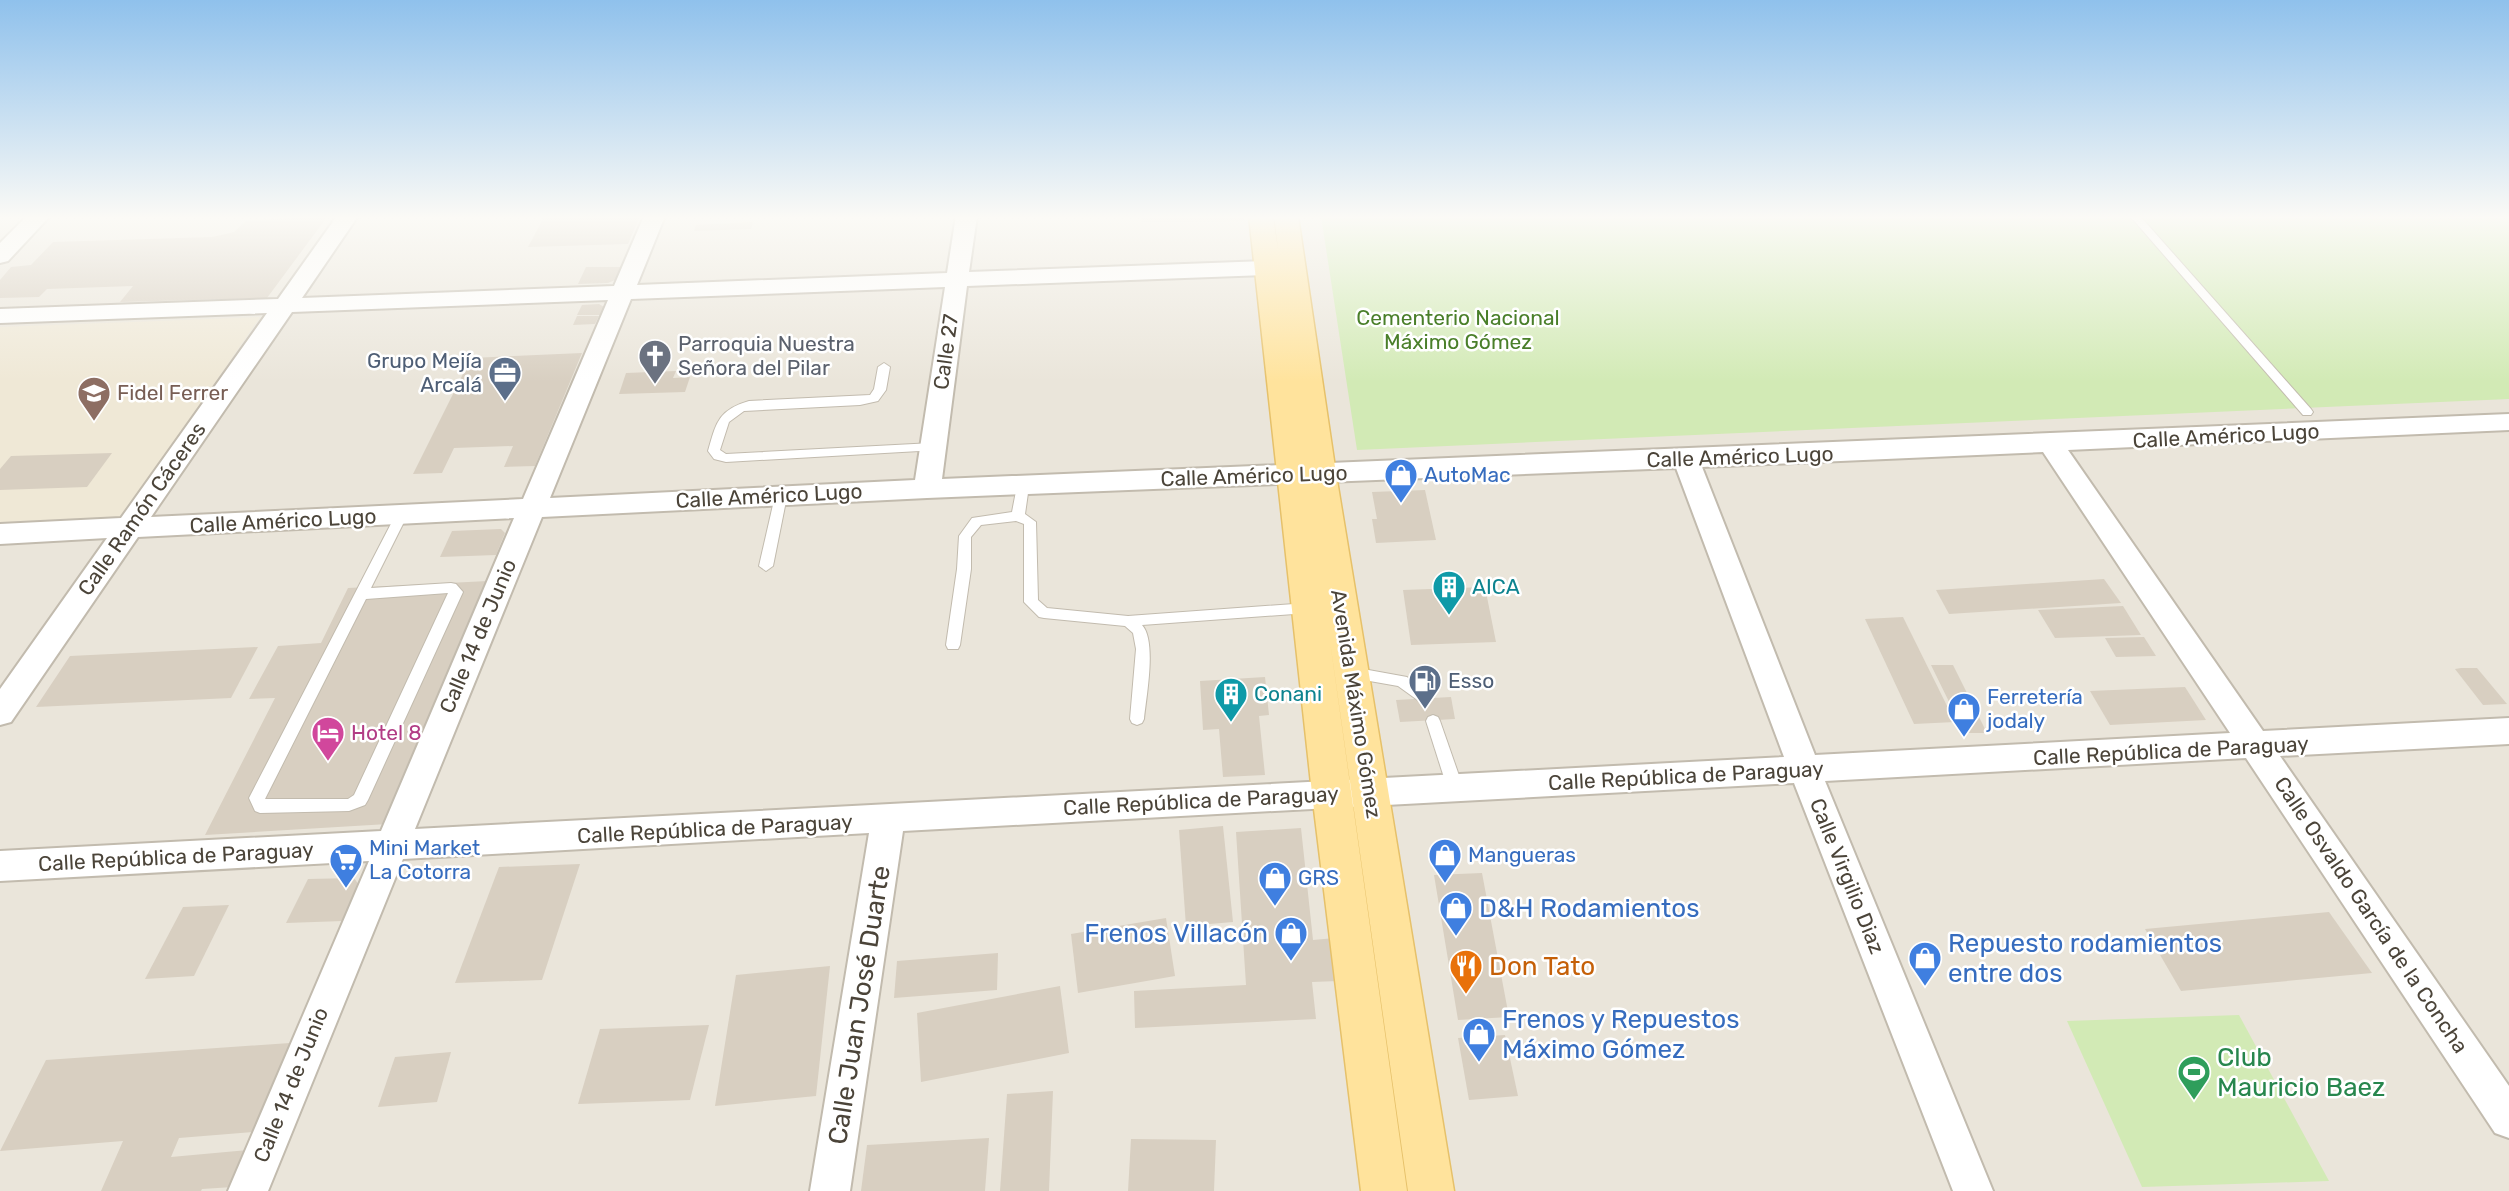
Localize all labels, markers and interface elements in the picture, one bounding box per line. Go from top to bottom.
park label: Cementerio Nacional Máximo Gómez [1356,305,1560,354]
street label: Calle 27 [928,312,963,391]
place label: Parroquia Nuestra Señora del Pilar [678,331,855,380]
church icon: Parroquia Nuestra Señora del Pilar [637,338,673,385]
place label: Grupo Mejía Arcalá [367,348,482,397]
office icon: Grupo Mejía Arcalá [487,355,523,402]
school or university icon: Fidel Ferrer [76,375,112,422]
place label: Fidel Ferrer [117,380,228,405]
street label: Calle Ramón Cáceres [72,417,211,600]
street label: Calle Américo Lugo [2132,418,2320,453]
street label: Calle Américo Lugo [1646,441,1834,472]
shop icon: AutoMac [1383,457,1419,504]
street label: Calle Américo Lugo [1160,460,1348,491]
place label: AutoMac [1424,462,1511,487]
street label: Calle Américo Lugo [675,478,863,513]
street label: Calle Américo Lugo [189,503,377,538]
street label: Calle 14 de Junio [434,555,521,717]
building icon: AICA [1431,569,1467,616]
place label: AICA [1472,574,1520,599]
street label: Avenida Máximo Gómez [1326,588,1387,820]
fuel station icon: Esso [1407,663,1443,710]
place label: Esso [1448,668,1494,693]
building icon: Conani [1213,676,1249,723]
place label: Conani [1254,681,1322,706]
place label: Ferretería jodaly [1986,684,2083,733]
shop icon: Ferretería jodaly [1946,691,1982,738]
hotel icon: Hotel 8 [310,715,346,762]
place label: Hotel 8 [351,720,422,745]
street label: Calle República de Paraguay [2032,731,2310,770]
street label: Calle República de Paraguay [1547,756,1825,795]
street label: Calle Osvaldo García de la Concha [2269,772,2473,1058]
street label: Calle República de Paraguay [1062,781,1340,820]
street label: Calle Virgilio Diaz [1805,794,1890,957]
street label: Calle República de Paraguay [576,809,854,848]
place label: Mini Market La Cotorra [369,835,480,884]
street label: Calle República de Paraguay [37,837,315,876]
shop icon: Mangueras [1427,837,1463,884]
supermarket icon: Mini Market La Cotorra [328,842,364,889]
place label: Mangueras [1468,842,1576,867]
shop icon: GRS [1257,860,1293,907]
street label: Calle Juan José Duarte [822,863,897,1147]
place label: GRS [1298,865,1339,890]
shop icon: D&H Rodamientos [1438,890,1474,937]
place label: D&H Rodamientos [1479,893,1699,924]
shop icon: Frenos Villacón [1273,915,1309,962]
place label: Frenos Villacón [1084,918,1268,949]
place label: Repuesto rodamientos entre dos [1948,928,2222,989]
shop icon: Repuesto rodamientos entre dos [1907,940,1943,987]
restaurant icon: Don Tato [1448,948,1484,995]
place label: Don Tato [1489,951,1595,982]
street label: Calle 14 de Junio [248,1004,333,1166]
place label: Frenos y Repuestos Máximo Gómez [1502,1004,1739,1065]
shop icon: Frenos y Repuestos Máximo Gómez [1461,1016,1497,1063]
place label: Club Mauricio Baez [2217,1042,2385,1103]
sports icon: Club Mauricio Baez [2176,1054,2212,1101]

